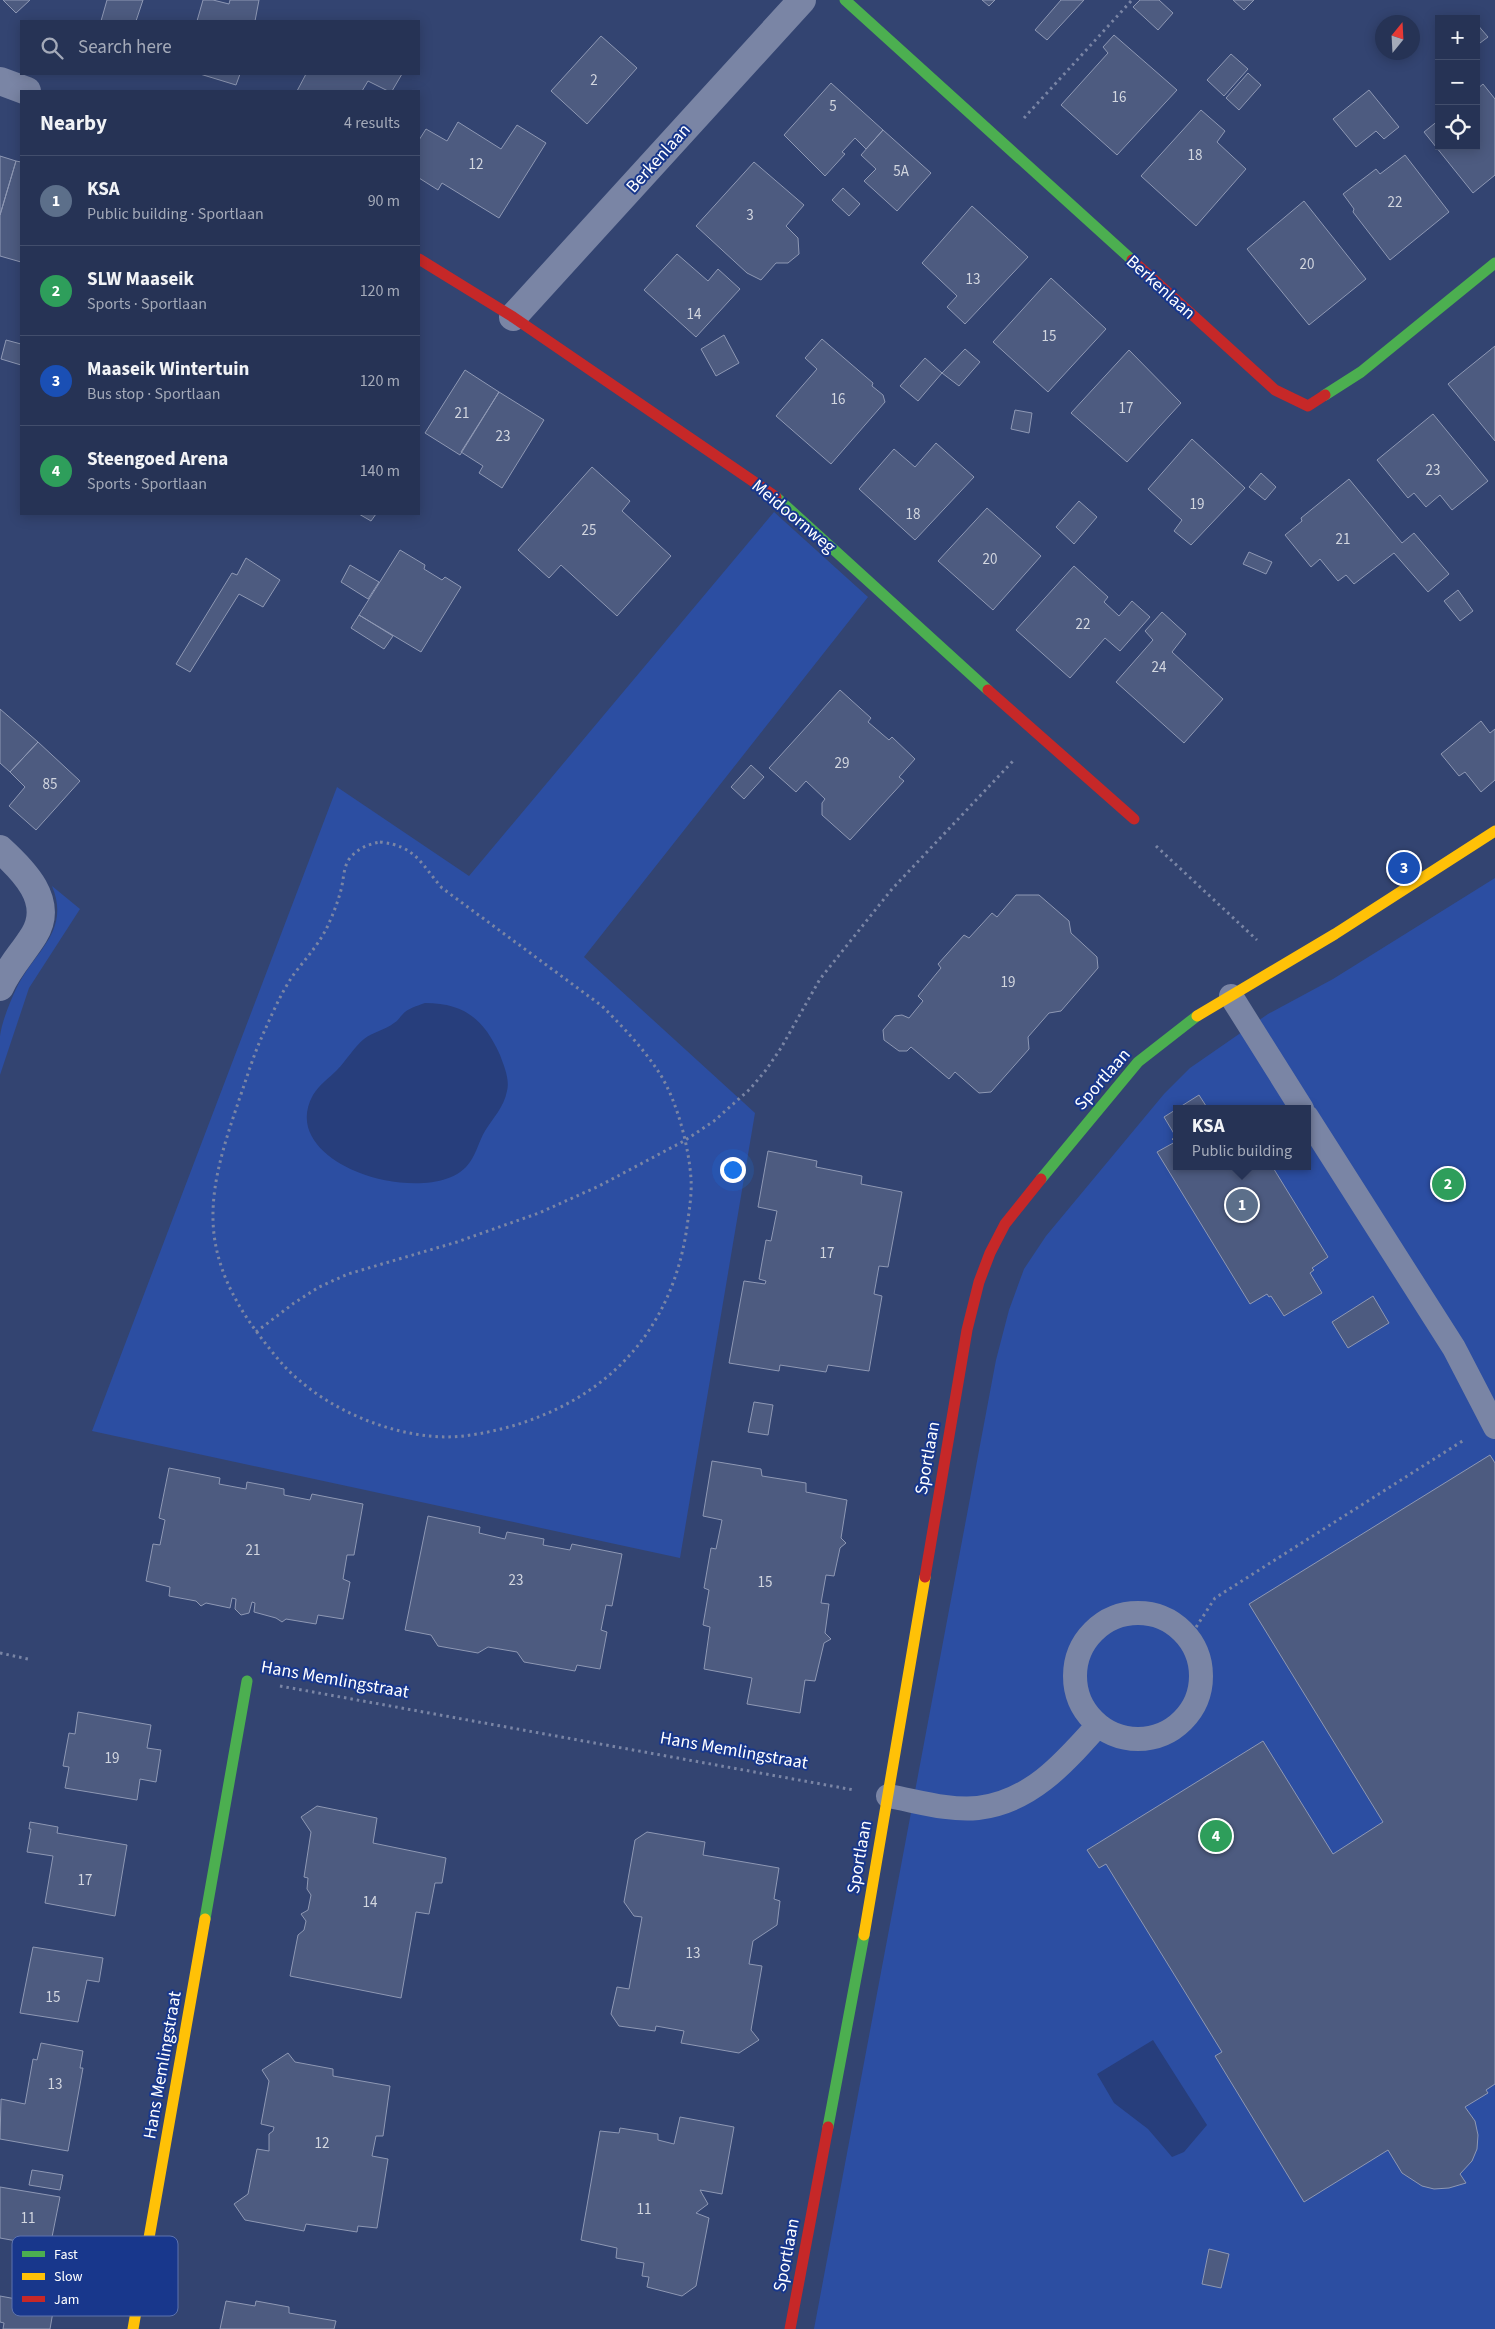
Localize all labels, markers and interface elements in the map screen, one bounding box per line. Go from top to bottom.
north arrow [1375,15,1420,60]
map controls [1435,15,1480,150]
button: + [1435,15,1480,60]
search box [20,20,420,75]
icon: search [38,34,66,62]
text: Search here [78,34,172,61]
button: − [1435,60,1480,105]
house number: 2 [590,70,598,91]
house number: 16 [1112,87,1126,108]
house number: 5 [829,96,837,117]
button: locate [1435,105,1480,150]
text: Nearby [40,108,107,138]
text: 4 results [344,112,400,134]
street label: Berkenlaan [620,118,696,199]
house number: 18 [1188,145,1202,166]
house number: 12 [469,154,483,175]
house number: 5A [893,161,910,182]
text: KSA [87,176,120,203]
text: 1 [52,190,60,212]
text: 90 m [368,190,400,212]
house number: 22 [1388,192,1402,213]
text: Public building · Sportlaan [87,203,264,225]
house number: 3 [746,205,754,226]
street label: Berkenlaan [1120,249,1201,325]
house number: 20 [1300,254,1314,275]
text: SLW Maaseik [87,266,194,293]
house number: 13 [966,269,980,290]
text: 2 [52,280,60,302]
text: 120 m [360,280,400,302]
text: Sports · Sportlaan [87,293,207,315]
house number: 14 [687,304,702,325]
house number: 15 [1042,326,1056,347]
text: Maaseik Wintertuin [87,356,249,383]
text: 3 [52,370,60,392]
text: 120 m [360,370,400,392]
text: Bus stop · Sportlaan [87,383,221,405]
house number: 16 [831,389,845,410]
house number: 17 [1119,398,1133,419]
house number: 21 [455,403,469,424]
house number: 23 [496,426,510,447]
text: Steengoed Arena [87,446,228,473]
text: 4 [52,460,60,482]
text: 140 m [360,460,400,482]
house number: 23 [1426,460,1440,481]
text: Sports · Sportlaan [87,473,207,495]
street label: Meidoornweg [746,474,841,559]
house number: 19 [1190,494,1204,515]
house number: 18 [906,504,920,525]
house number: 25 [582,520,596,541]
house number: 21 [1336,529,1350,550]
house number: 20 [983,549,997,570]
house number: 22 [1076,614,1090,635]
house number: 24 [1152,657,1167,678]
house number: 29 [835,753,849,774]
house number: 85 [43,774,57,795]
pin: 3 [1388,849,1420,887]
house number: 19 [1001,972,1015,993]
street label: Sportlaan [1069,1043,1136,1116]
popup [1173,1105,1311,1170]
text: KSA [1192,1113,1225,1140]
text: Public building [1192,1140,1292,1162]
your location [720,1157,746,1183]
pin: 2 [1432,1165,1464,1203]
pin: 1 [1226,1186,1258,1224]
house number: 17 [820,1243,834,1264]
street label: Sportlaan [909,1419,946,1497]
house number: 21 [246,1540,260,1561]
house number: 23 [509,1570,523,1591]
house number: 15 [758,1572,772,1593]
street label: Hans Memlingstraat [259,1654,411,1705]
street label: Hans Memlingstraat [658,1725,810,1776]
house number: 19 [105,1748,119,1769]
pin: 4 [1200,1817,1232,1855]
street label: Sportlaan [841,1818,878,1896]
house number: 17 [78,1870,92,1891]
house number: 14 [363,1892,378,1913]
house number: 13 [686,1943,700,1964]
house number: 15 [46,1987,60,2008]
street label: Hans Memlingstraat [137,1989,188,2141]
house number: 13 [48,2074,62,2095]
house number: 12 [315,2133,329,2154]
house number: 11 [637,2199,651,2220]
house number: 11 [21,2208,35,2229]
street label: Sportlaan [767,2216,806,2294]
legend [12,2236,178,2316]
text: Fast [54,2245,78,2265]
text: Slow [54,2267,83,2287]
text: Jam [54,2290,79,2310]

